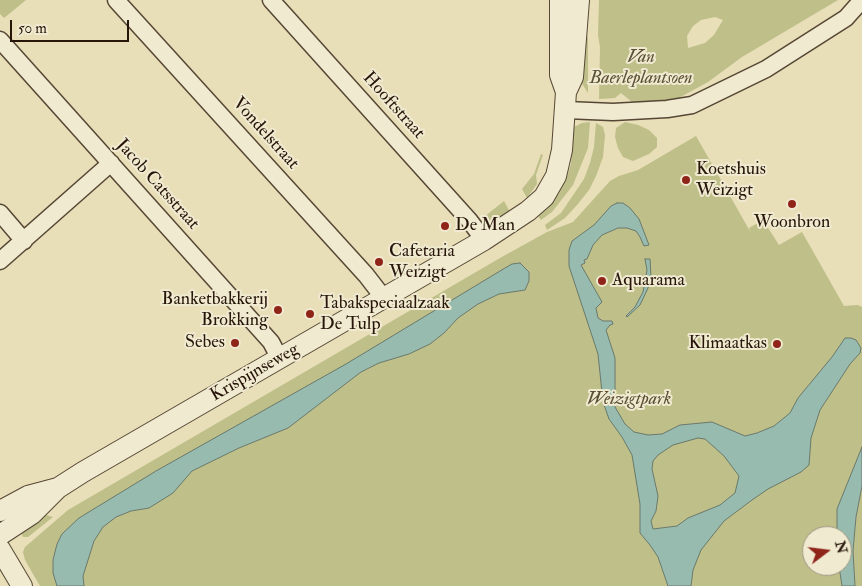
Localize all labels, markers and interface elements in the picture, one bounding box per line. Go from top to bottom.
scale bar [12,10,131,42]
text: 50 m [18,19,47,38]
park label: Van Baerleplantsoen [589,47,693,90]
street label: Hooftstraat [357,68,429,144]
street label: Vondelstraat [227,94,303,174]
street label: Jacob Catsstraat [111,135,203,235]
place label: Koetshuis Weizigt [696,159,766,202]
marker: Koetshuis Weizigt [680,174,692,186]
marker: Woonbron [786,198,798,210]
place label: Woonbron [754,212,830,234]
place label: De Man [455,215,515,237]
marker: De Man [439,220,451,232]
place label: Cafetaria Weizigt [389,241,455,284]
marker: Cafetaria Weizigt [373,256,385,268]
place label: Aquarama [612,270,685,292]
marker: Aquarama [596,275,608,287]
place label: Banketbakkerij Brokking [162,289,268,332]
place label: Tabakspeciaalzaak De Tulp [320,293,450,336]
marker: Banketbakkerij Brokking [272,304,284,316]
marker: Tabakspeciaalzaak De Tulp [304,308,316,320]
place label: Sebes [185,332,225,354]
place label: Klimaatkas [688,333,767,355]
marker: Sebes [229,337,241,349]
marker: Klimaatkas [771,338,783,350]
street label: Krispijnseweg [207,339,303,407]
park label: Weizigtpark [587,389,671,411]
north arrow [802,526,852,576]
text: N [831,539,851,555]

